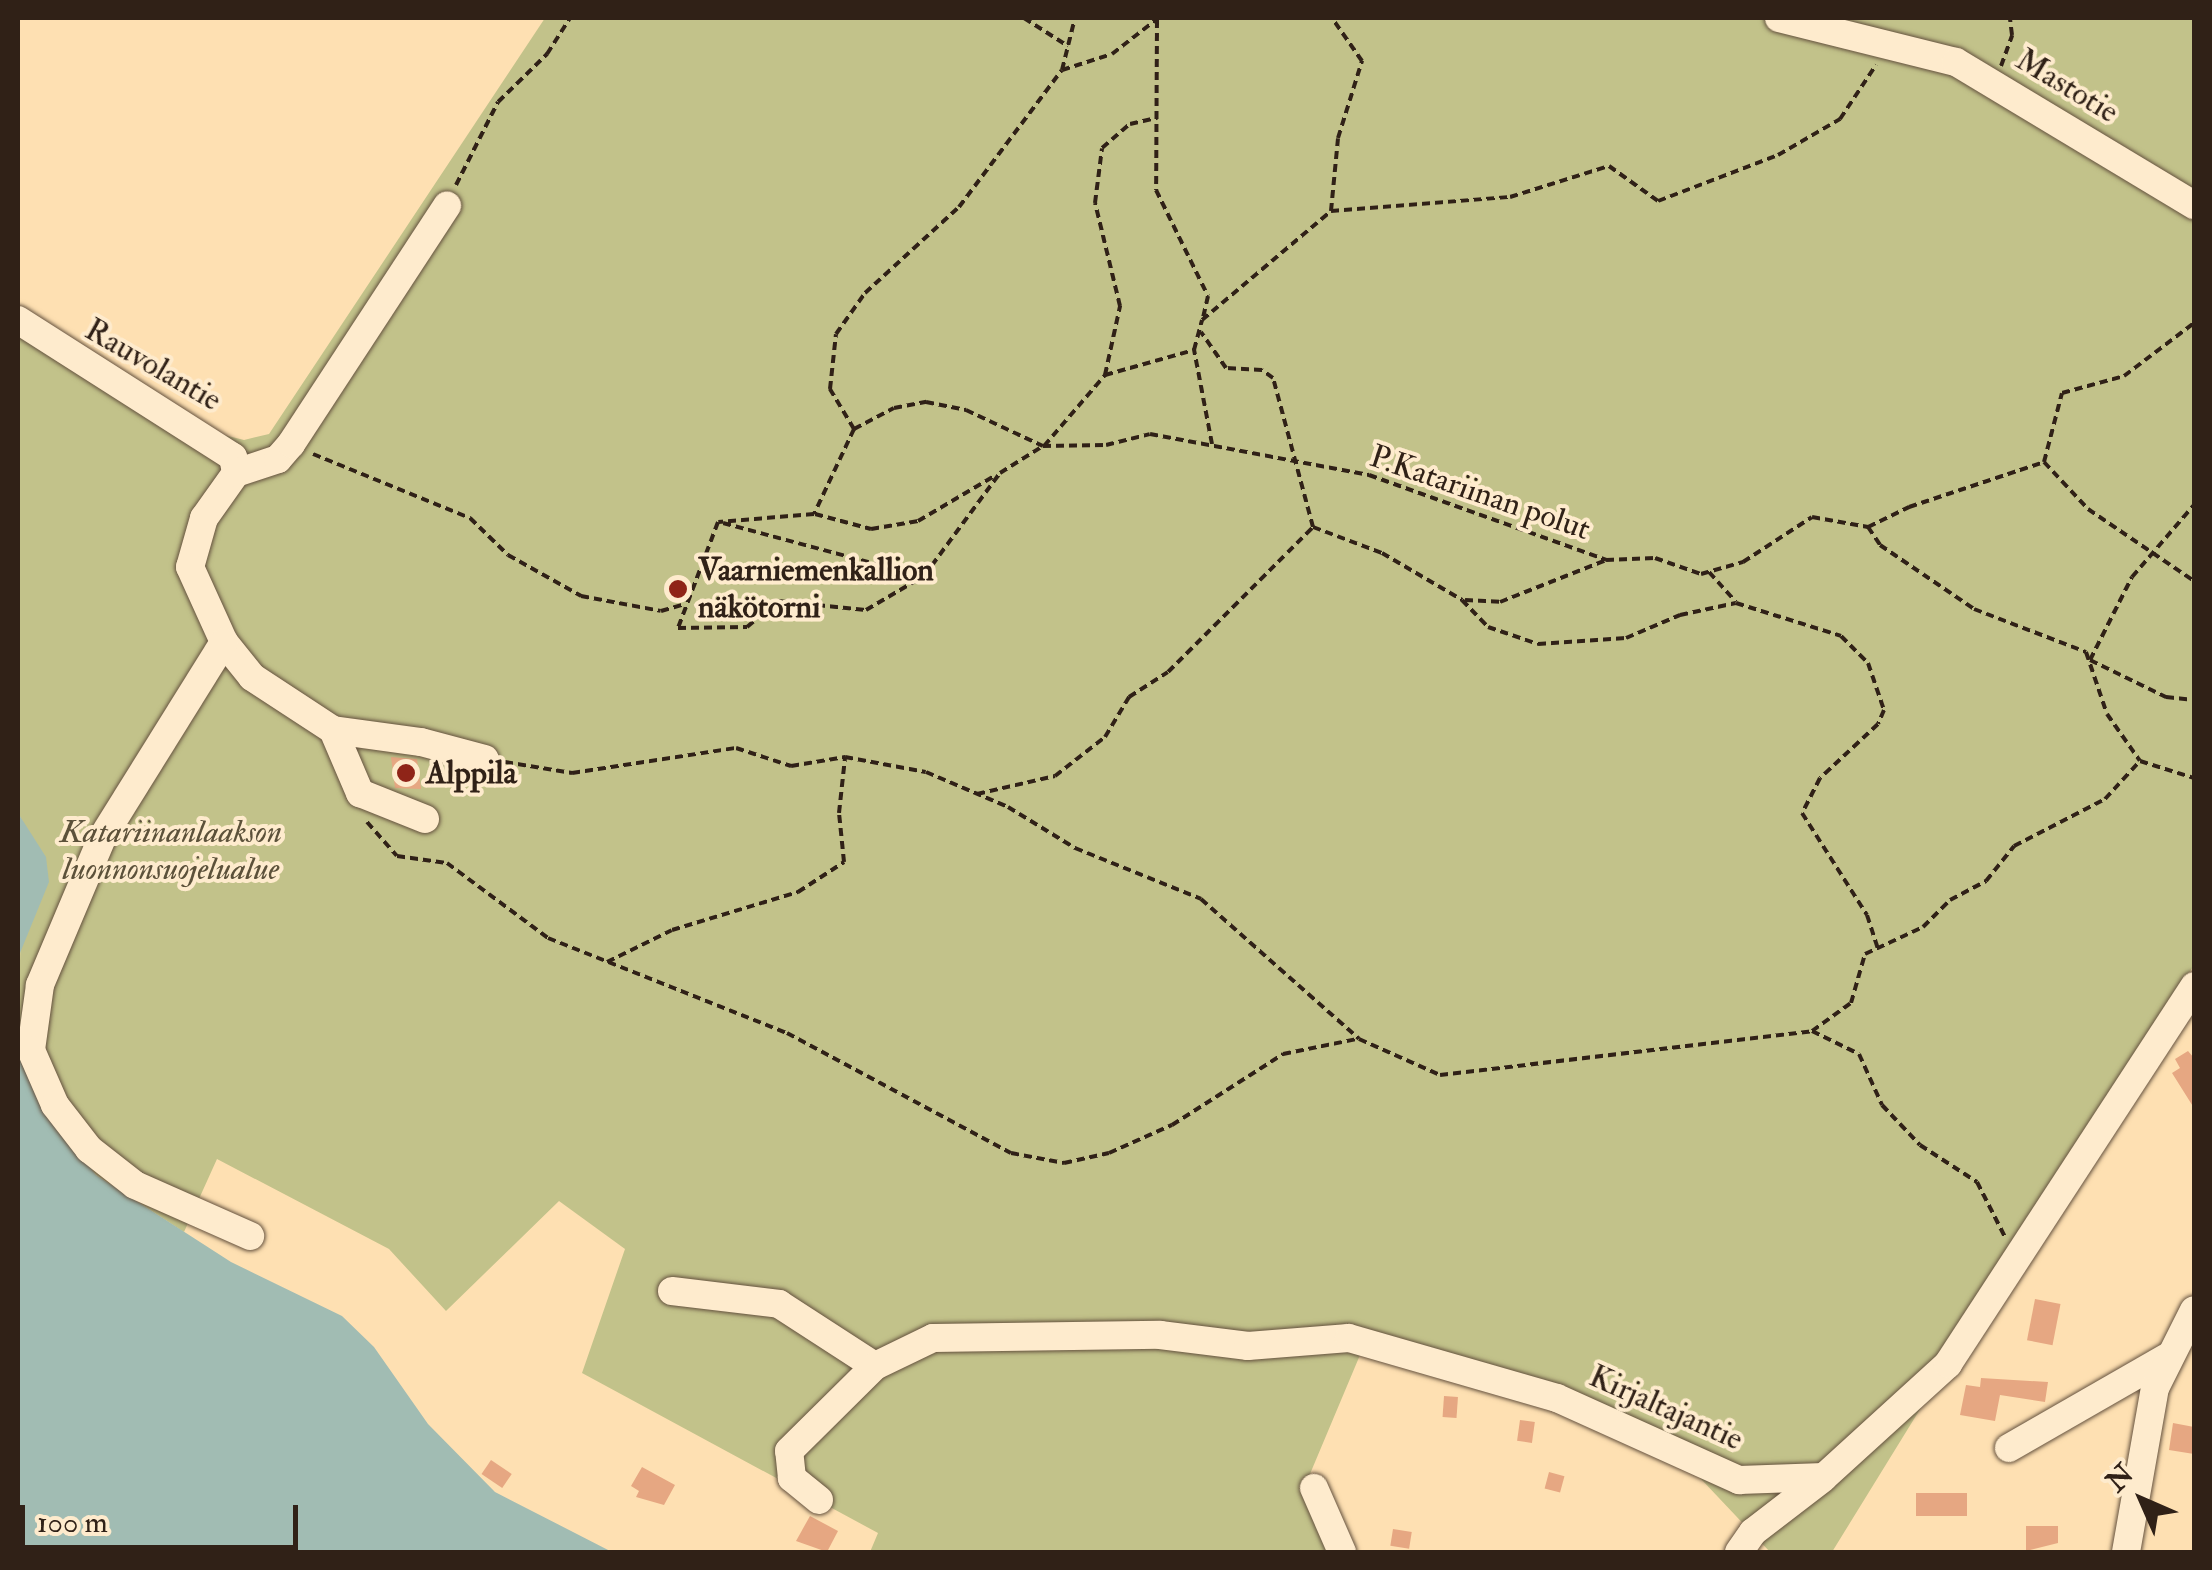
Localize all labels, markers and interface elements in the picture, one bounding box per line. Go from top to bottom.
street label: Mastotie [2009,41,2125,131]
street label: Rauvolantie [78,311,228,419]
street label: P.Katariinan polut [1365,437,1595,549]
place label: Vaarniemenkallion näkötorni [698,552,934,627]
marker: Vaarniemenkallion näkötorni [667,578,689,600]
place label: Alppila [426,754,517,792]
marker: Alppila [395,762,417,784]
park label: Katariinanlaakson luonnonsuojelualue [60,814,282,889]
street label: Kirjaltajantie [1583,1357,1749,1459]
north arrow [2092,1450,2192,1550]
text: N [2099,1457,2142,1500]
scale bar [25,1485,302,1547]
text: 100 m [37,1504,108,1541]

